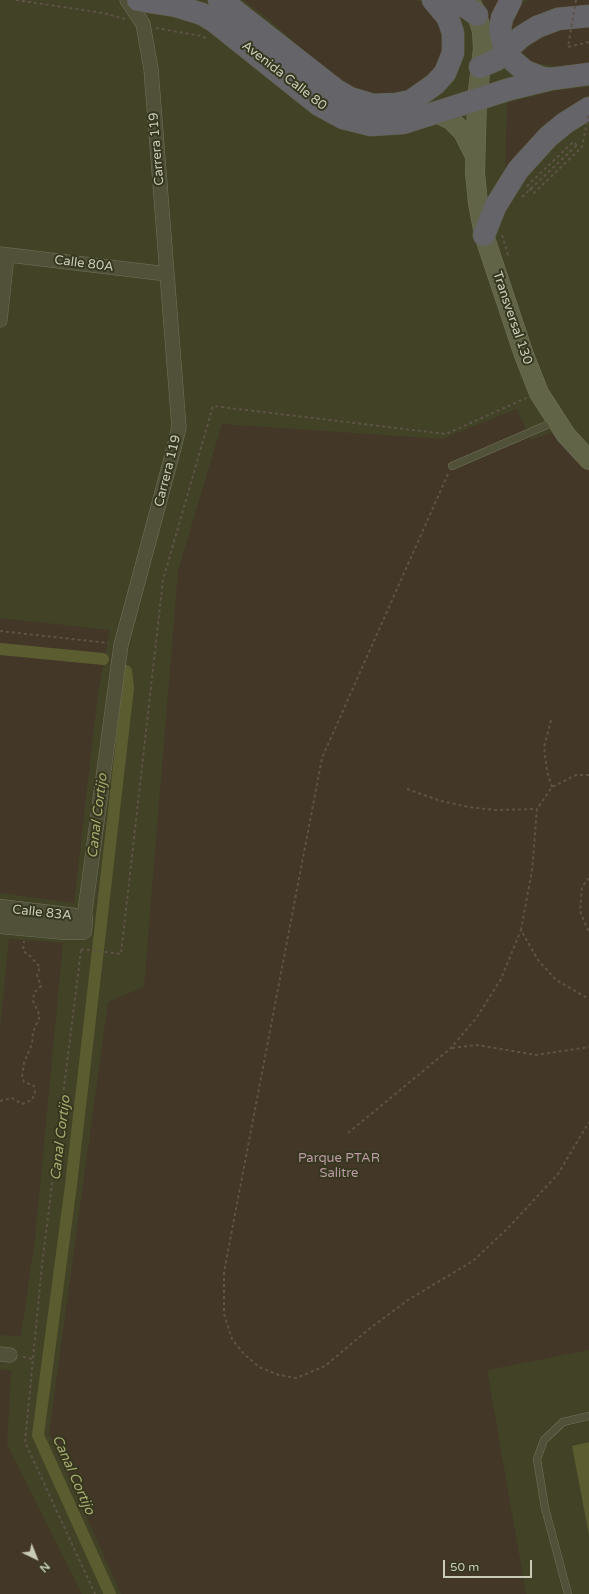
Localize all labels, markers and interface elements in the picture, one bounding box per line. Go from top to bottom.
street label: Avenida Calle 80 [238,38,330,114]
street label: Carrera 119 [146,112,168,186]
street label: Calle 80A [53,253,115,275]
street label: Transversal 130 [489,269,535,367]
street label: Carrera 119 [152,433,184,509]
water label: Canal Cortijo [84,773,112,859]
street label: Calle 83A [12,902,72,924]
water label: Canal Cortijo [47,1095,75,1181]
park label: Parque PTAR Salitre [298,1151,380,1182]
water label: Canal Cortijo [48,1433,98,1517]
north arrow [16,1538,56,1578]
scale bar [445,1552,534,1578]
text: N [37,1559,52,1575]
text: 50 m [450,1560,479,1574]

